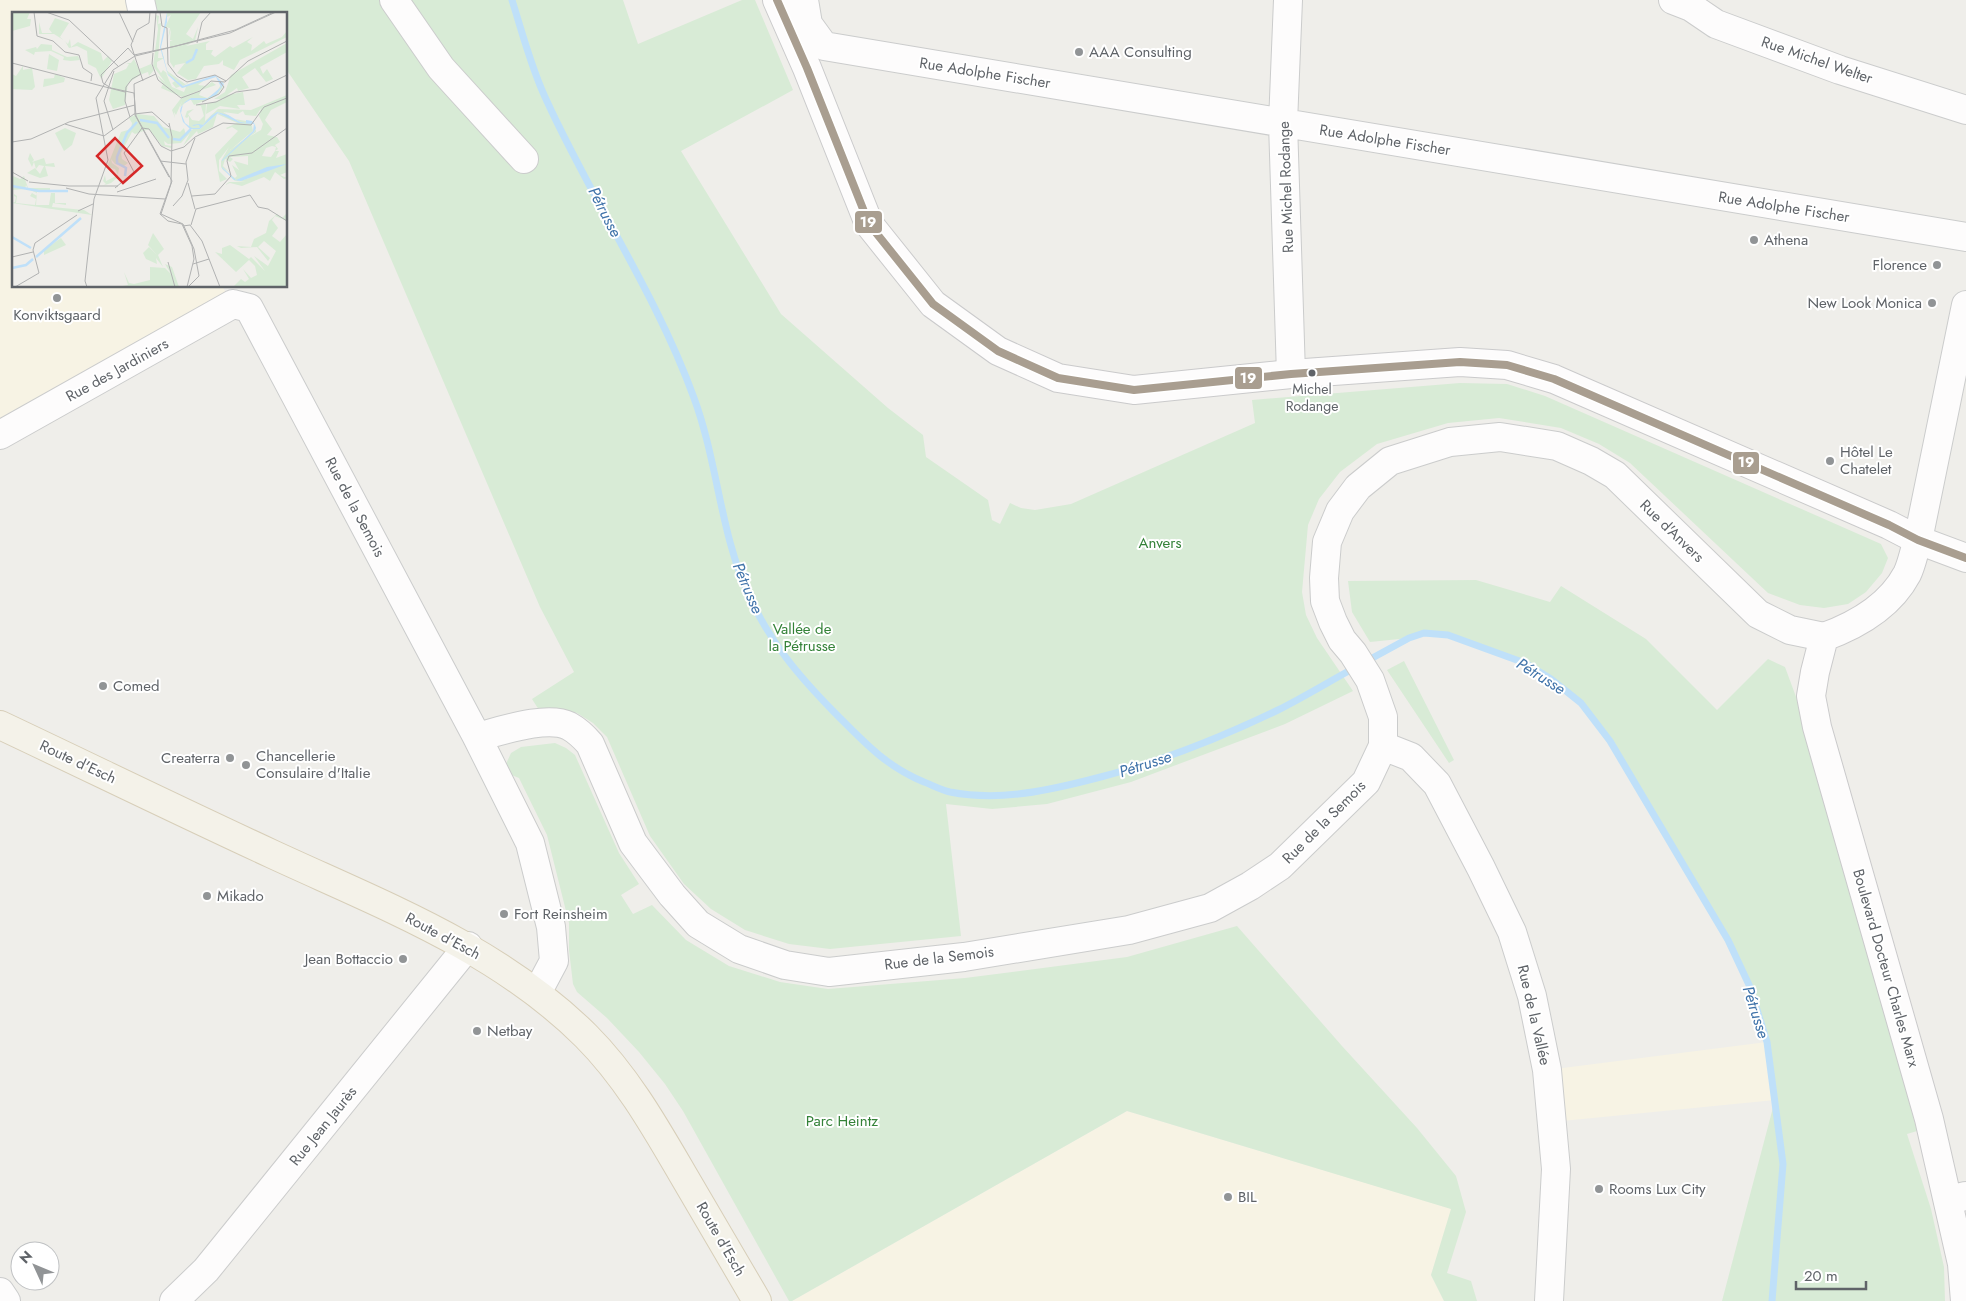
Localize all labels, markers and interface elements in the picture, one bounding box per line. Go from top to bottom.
inset map [12,12,288,288]
street label: Rue Michel Welter [1758,31,1876,90]
place label: AAA Consulting [1089,41,1192,63]
marker: AAA Consulting [1073,46,1085,58]
street label: Rue Adolphe Fischer [918,52,1053,94]
street label: Rue Adolphe Fischer [1318,119,1453,161]
street label: Rue Michel Rodange [1273,120,1299,253]
water label: Pétrusse [583,183,627,241]
street label: Rue Adolphe Fischer [1717,186,1852,228]
line badge: 19 [854,210,883,234]
text: 19 [860,212,876,232]
place label: Athena [1764,229,1808,251]
marker: Athena [1748,234,1760,246]
place label: Florence [1872,254,1927,276]
marker: Florence [1931,259,1943,271]
marker: Konviktsgaard [51,292,63,304]
place label: New Look Monica [1807,292,1922,314]
marker: New Look Monica [1926,297,1938,309]
place label: Konviktsgaard [13,304,101,326]
street label: Rue des Jardiniers [62,333,172,407]
line badge: 19 [1234,366,1263,390]
text: 19 [1240,368,1256,388]
marker: Michel Rodange [1307,368,1317,378]
place label: Michel Rodange [1286,379,1338,416]
place label: Hôtel Le Chatelet [1840,441,1893,480]
line badge: 19 [1732,451,1760,475]
text: 19 [1738,452,1754,472]
street label: Rue de la Semois [319,453,391,561]
marker: Hôtel Le Chatelet [1824,455,1836,467]
street label: Rue d'Anvers [1635,495,1709,567]
park label: Anvers [1139,532,1182,554]
water label: Pétrusse [727,559,769,617]
park label: Vallée de la Pétrusse [768,618,836,657]
water label: Pétrusse [1512,652,1570,700]
place label: Comed [113,675,159,697]
marker: Comed [97,680,109,692]
street label: Route d'Esch [36,735,120,789]
place label: Chancellerie Consulaire d'Italie [256,745,371,784]
water label: Pétrusse [1116,745,1174,783]
place label: Createrra [161,747,220,769]
marker: Createrra [224,752,236,764]
marker: Chancellerie Consulaire d'Italie [240,759,252,771]
street label: Rue de la Semois [1277,775,1371,869]
street label: Boulevard Docteur Charles Marx [1847,866,1925,1070]
place label: Mikado [217,885,264,907]
marker: Mikado [201,890,213,902]
place label: Fort Reinsheim [514,903,608,925]
street label: Route d'Esch [401,907,485,965]
marker: Fort Reinsheim [498,908,510,920]
street label: Rue de la Semois [883,940,995,976]
place label: Jean Bottaccio [303,948,393,970]
marker: Jean Bottaccio [397,953,409,965]
street label: Rue de la Vallée [1512,963,1556,1068]
water label: Pétrusse [1737,983,1775,1041]
place label: Netbay [487,1020,533,1042]
marker: Netbay [471,1025,483,1037]
street label: Rue Jean Jaurès [284,1081,362,1171]
park label: Parc Heintz [806,1110,878,1132]
place label: Rooms Lux City [1609,1178,1706,1200]
marker: Rooms Lux City [1593,1183,1605,1195]
place label: BIL [1238,1186,1257,1208]
marker: BIL [1222,1191,1234,1203]
street label: Route d'Esch [691,1198,751,1280]
north arrow [10,1241,60,1291]
text: N [15,1246,37,1268]
scale bar [1796,1258,1866,1290]
text: 20 m [1804,1265,1838,1287]

